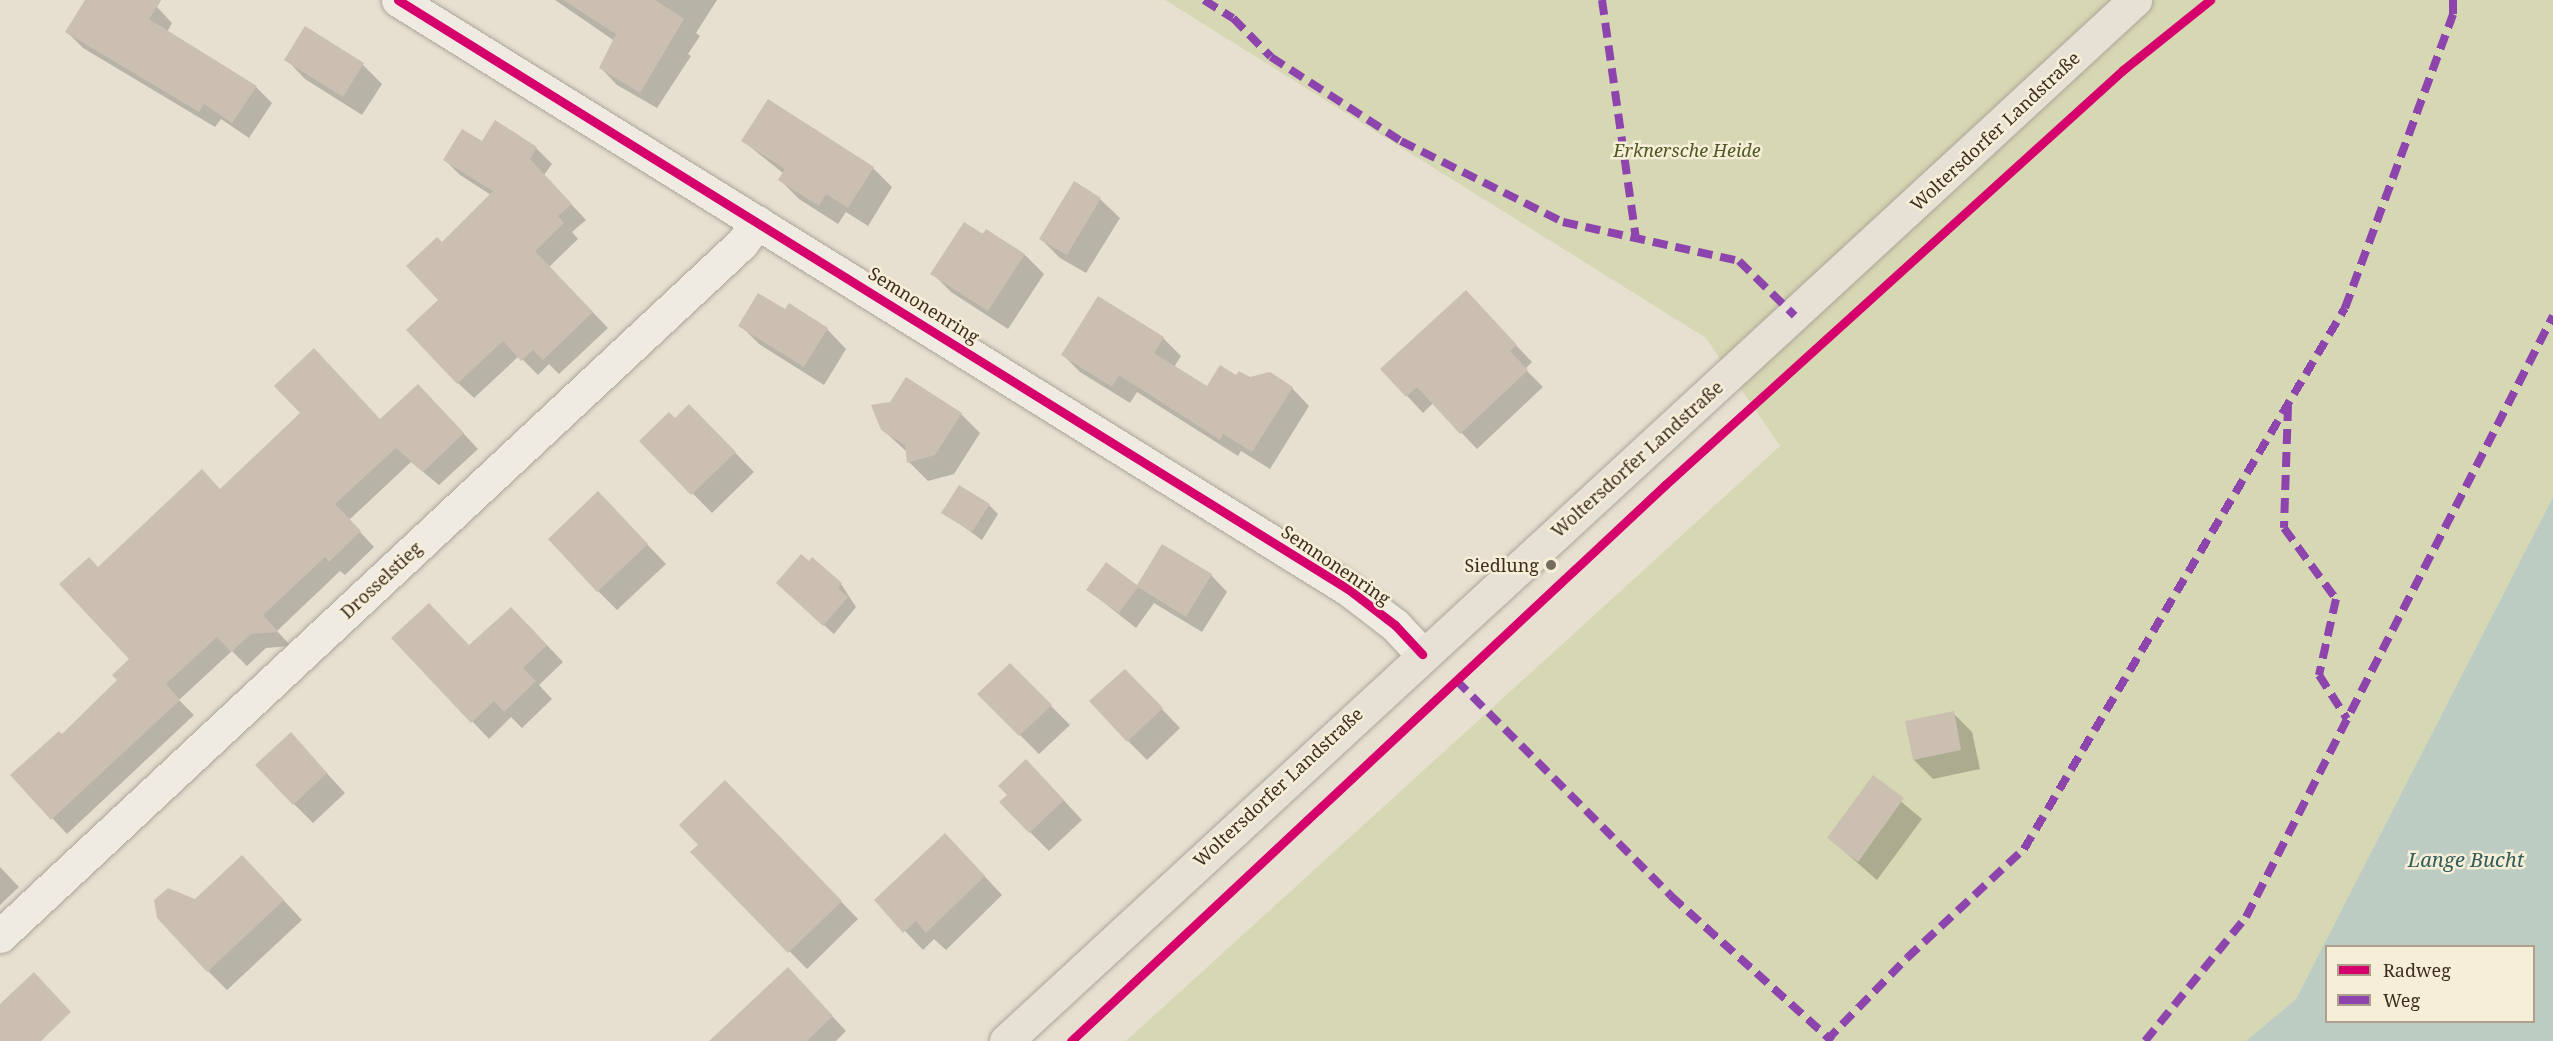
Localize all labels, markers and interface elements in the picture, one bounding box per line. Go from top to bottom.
street label: Woltersdorfer Landstraße [1906,47,2084,215]
park label: Erknersche Heide [1613,139,1761,161]
street label: Semnonenring [865,262,983,348]
street label: Woltersdorfer Landstraße [1547,376,1727,542]
street label: Semnonenring [1277,521,1395,609]
street label: Drosselstieg [336,537,426,623]
place label: Siedlung [1464,554,1539,576]
marker: Siedlung [1544,558,1558,572]
street label: Woltersdorfer Landstraße [1189,703,1367,871]
water label: Lange Bucht [2408,847,2524,871]
legend [2325,945,2535,1023]
text: Radweg [2383,958,2451,982]
text: Weg [2383,988,2420,1012]

